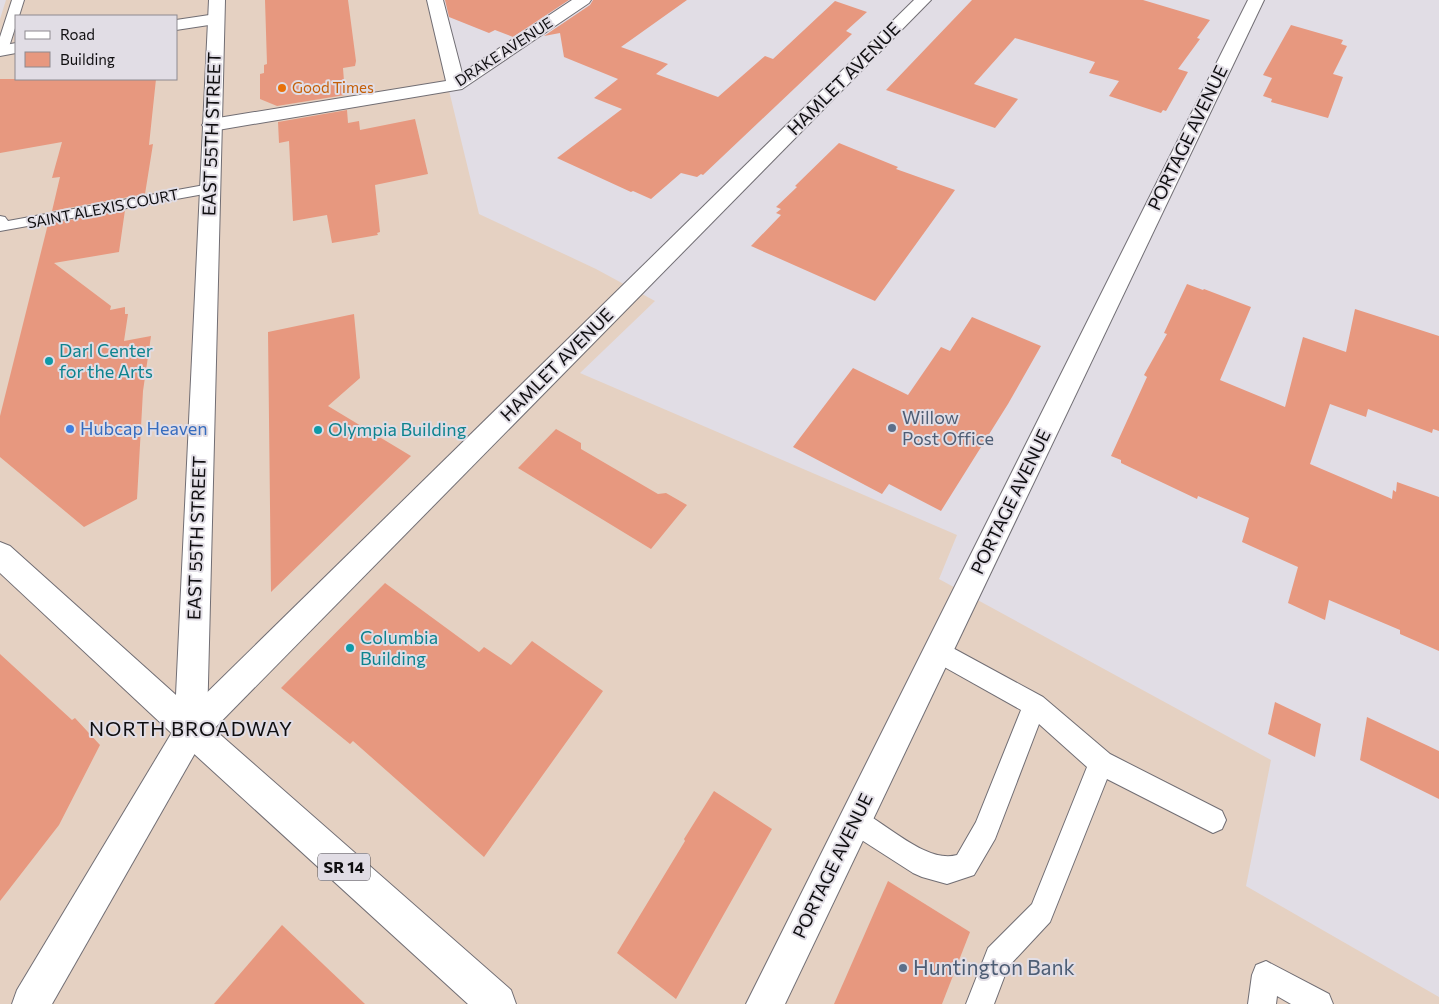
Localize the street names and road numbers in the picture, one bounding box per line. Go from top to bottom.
street label: DRAKE AVENUE [451,13,556,89]
street label: HAMLET AVENUE [782,17,904,139]
street label: EAST 55TH STREET [197,52,225,216]
street label: PORTAGE AVENUE [1142,62,1232,214]
street label: SAINT ALEXIS COURT [26,184,180,232]
street label: HAMLET AVENUE [495,303,617,425]
street label: PORTAGE AVENUE [965,426,1055,578]
street label: EAST 55TH STREET [182,456,210,620]
street label: PORTAGE AVENUE [787,790,877,942]
road number: SR 14 [318,854,370,880]

